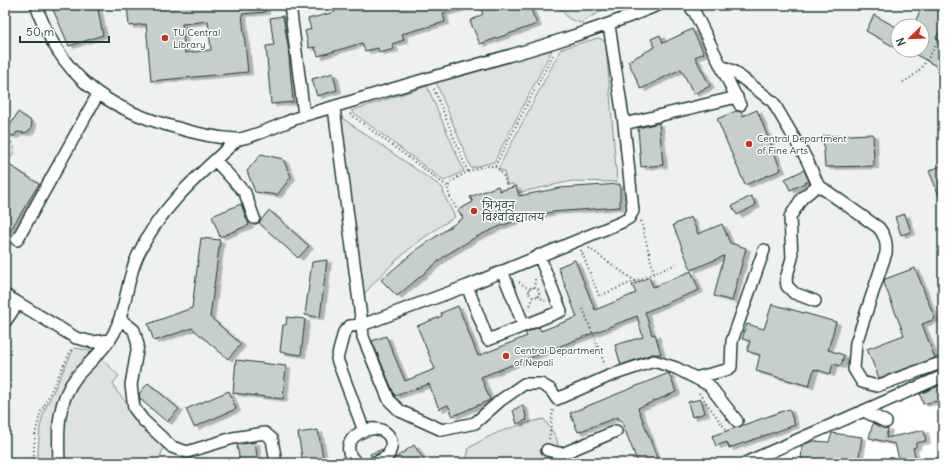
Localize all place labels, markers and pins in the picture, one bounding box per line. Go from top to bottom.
place label: TU Central Library [173,26,220,51]
marker: TU Central Library [160,33,170,43]
place label: Central Department of Fine Arts [757,132,847,157]
marker: Central Department of Fine Arts [744,139,754,149]
place label: त्रिभुवन विश्वविद्यालय [481,197,546,224]
marker: त्रिभुवन विश्वविद्यालय [469,206,479,216]
place label: Central Department of Nepali [514,344,604,369]
marker: Central Department of Nepali [501,351,511,361]

